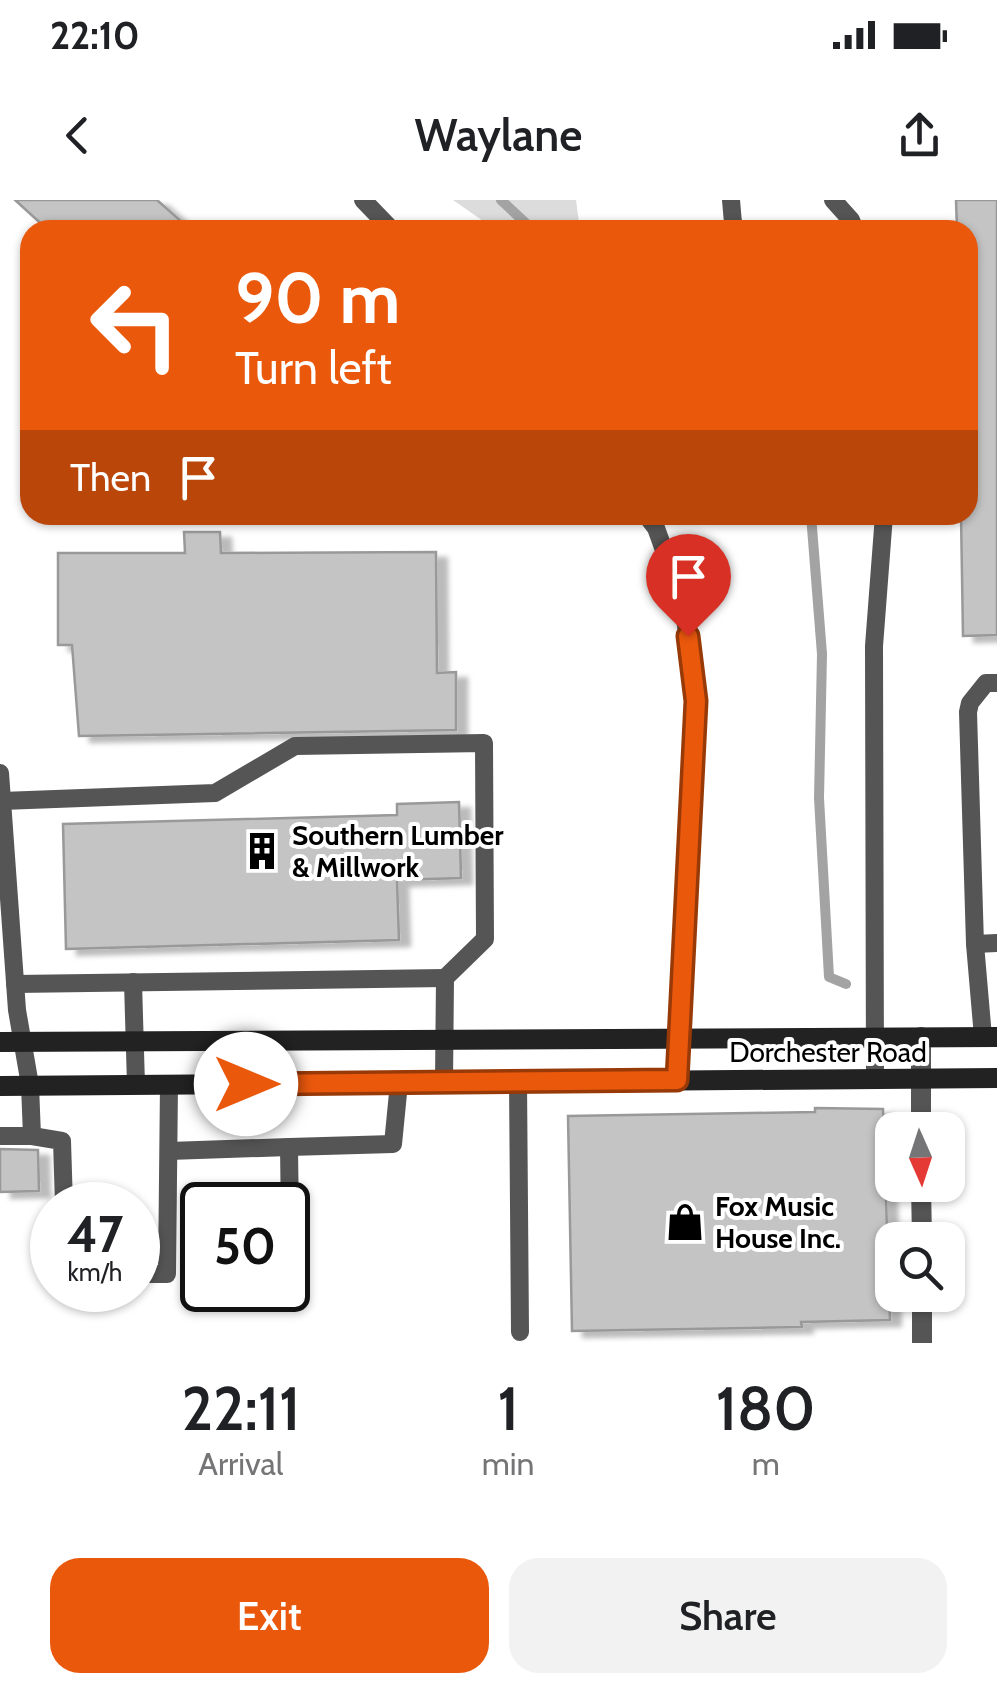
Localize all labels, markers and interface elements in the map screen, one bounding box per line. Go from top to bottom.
text: 22:10 [50,12,140,59]
icon: back [50,108,105,163]
text: Waylane [415,108,582,162]
icon: share [892,108,947,163]
text: 90 m [235,255,400,341]
icon: left [70,260,200,390]
text: Turn left [235,341,392,395]
icon: arrive [171,450,226,505]
text: Then [70,454,151,501]
pin [646,534,731,637]
icon: arrive [661,549,716,604]
place label: Southern Lumber & Millwork [292,818,504,884]
building icon: Southern Lumber & Millwork [241,830,283,872]
position arrow [194,1032,298,1136]
street label: Dorchester Road [729,1035,927,1069]
north arrow [875,1112,965,1202]
map controls [875,1112,965,1312]
speed limit sign: 50 [180,1182,310,1312]
place label: Fox Music House Inc. [715,1189,841,1255]
shop icon: Fox Music House Inc. [664,1201,706,1243]
text: 47 [67,1204,123,1265]
button: search [875,1222,965,1312]
text: km/h [68,1257,122,1287]
text: 22:11 [181,1372,300,1445]
text: 1 [497,1372,519,1445]
text: 180 [716,1372,816,1445]
text: Arrival [198,1444,283,1483]
text: min [482,1444,534,1483]
text: m [752,1444,780,1483]
button: Exit [50,1558,489,1673]
button: Share [509,1558,947,1673]

